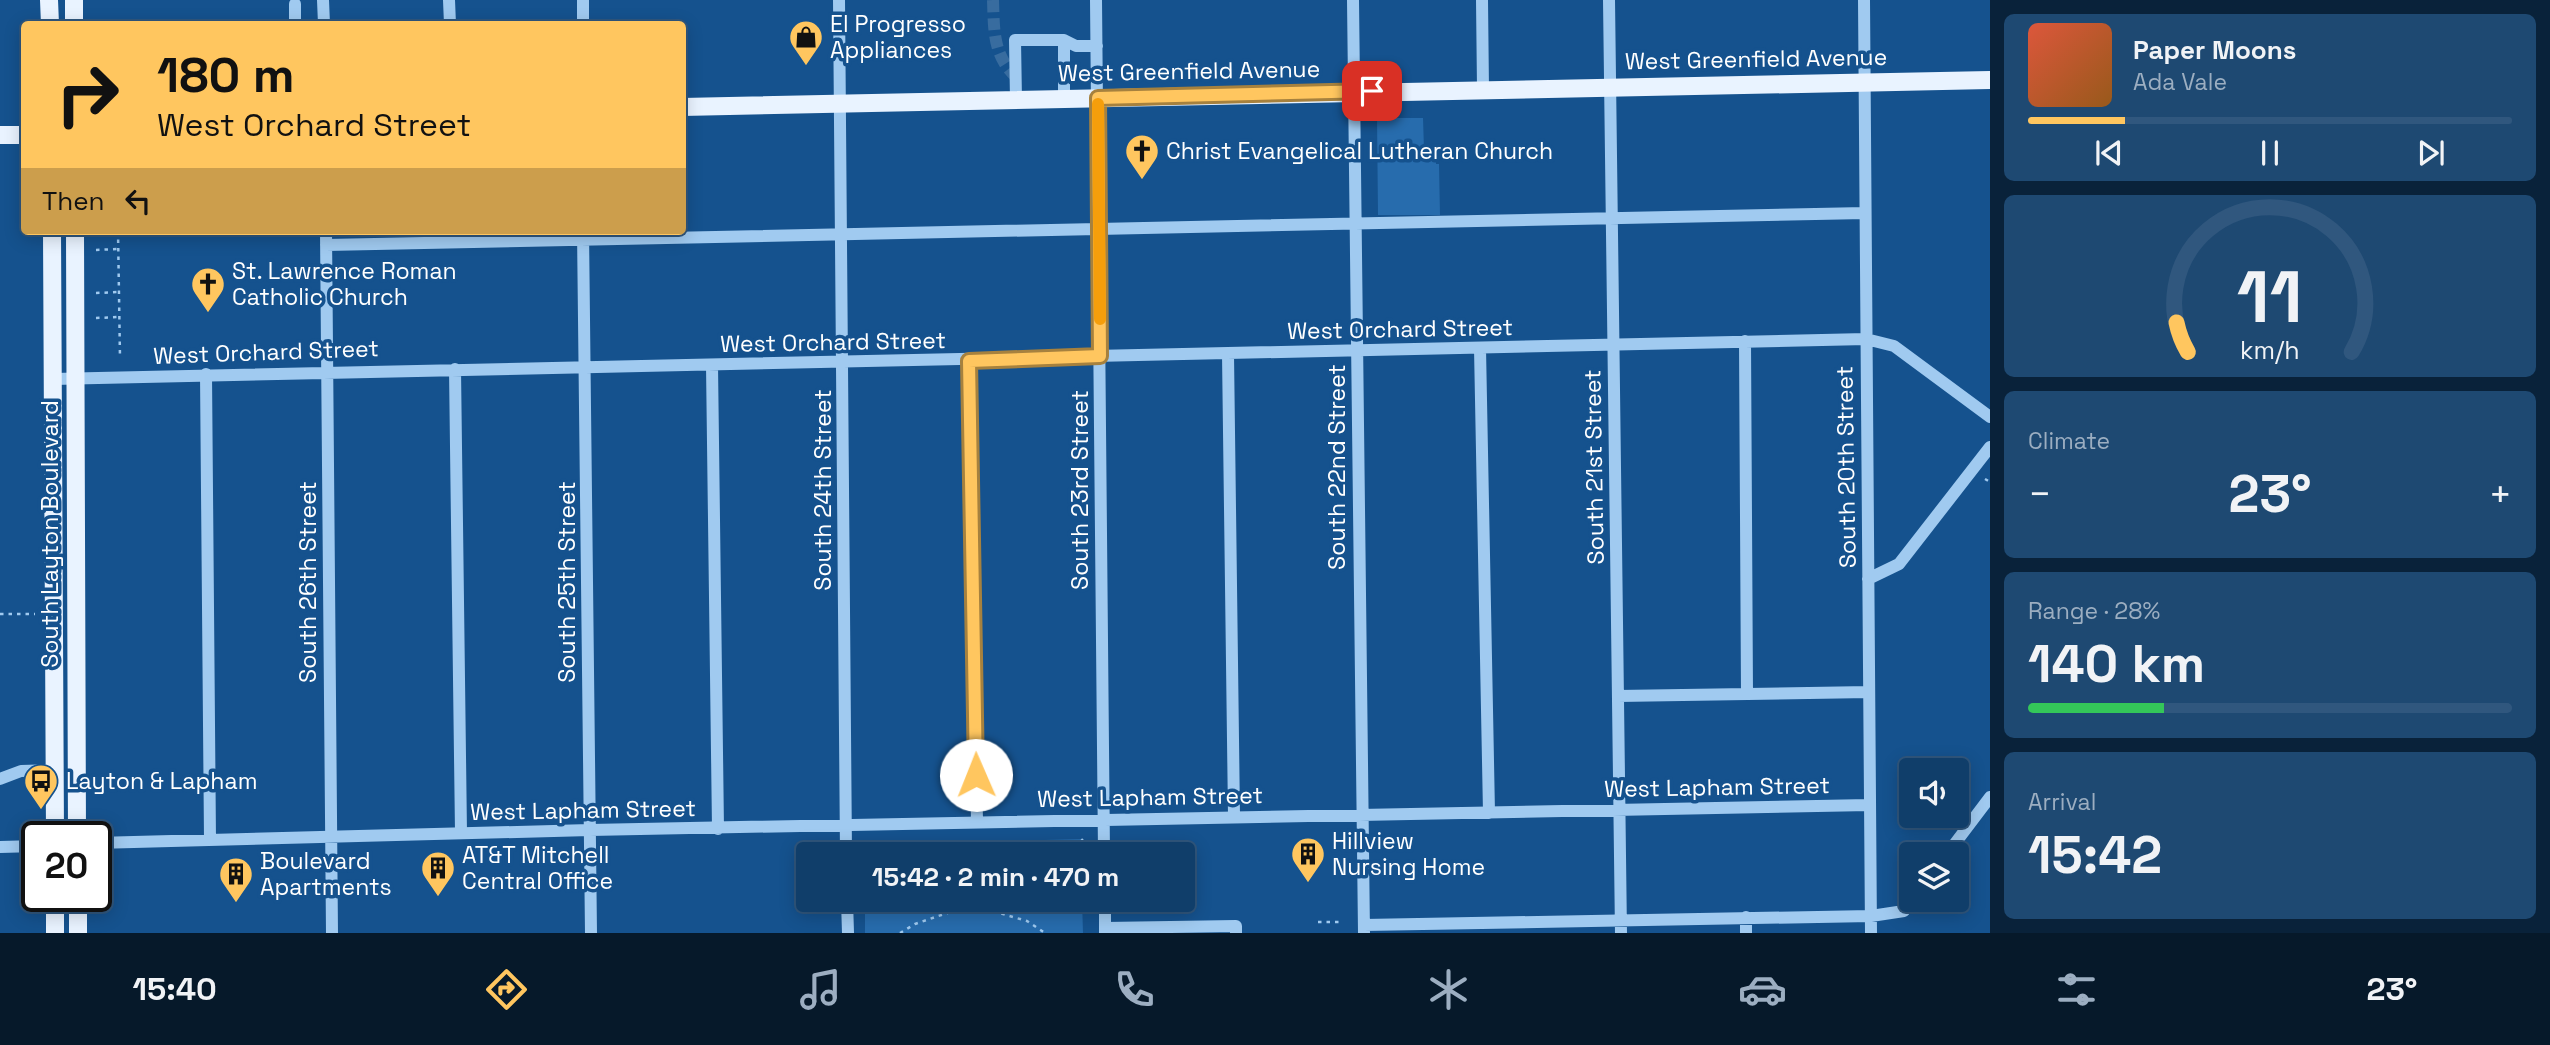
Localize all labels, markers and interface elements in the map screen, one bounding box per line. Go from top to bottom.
place label: El Progresso Appliances [830,9,966,65]
shop icon: El Progresso Appliances [787,18,825,67]
text: Paper Moons [2133,33,2296,67]
street label: West Greenfield Avenue [1625,42,1887,76]
text: 180 m [157,44,295,106]
icon: right [42,49,133,140]
street label: West Greenfield Avenue [1058,54,1320,88]
pin [1342,61,1402,121]
text: Ada Vale [2133,67,2227,97]
icon: arrive [1353,72,1391,110]
text: West Orchard Street [157,105,471,145]
church icon: Christ Evangelical Lutheran Church [1123,132,1161,181]
icon: previous [2090,134,2128,172]
icon: pause [2251,134,2289,172]
icon: next [2412,134,2450,172]
place label: Christ Evangelical Lutheran Church [1166,136,1553,166]
icon: left [119,182,157,220]
text: Then [42,184,105,218]
text: 11 [2237,250,2303,343]
place label: St. Lawrence Roman Catholic Church [232,256,457,312]
church icon: St. Lawrence Roman Catholic Church [189,265,227,314]
street label: West Orchard Street [1287,312,1513,346]
street label: West Orchard Street [720,325,946,359]
street label: West Orchard Street [153,333,379,371]
text: km/h [2240,334,2300,366]
street label: South 22nd Street [1322,364,1352,570]
street label: South 20th Street [1829,366,1863,568]
street label: South 21st Street [1577,369,1611,565]
street label: South 24th Street [808,389,838,591]
street label: South 23rd Street [1065,390,1095,590]
street label: South Layton Boulevard [35,400,65,668]
text: Climate [2028,426,2110,456]
text: 23° [2229,461,2312,527]
text: − [2028,470,2052,518]
text: + [2488,470,2512,518]
street label: South 26th Street [293,481,323,683]
street label: South 25th Street [552,481,582,683]
text: Range · 28% [2028,596,2160,626]
text: 140 km [2028,631,2205,697]
position arrow [939,738,1013,812]
map controls [1899,758,1969,912]
button: sound [1899,758,1969,828]
bus stop icon: Layton & Lapham [22,762,60,811]
place label: Layton & Lapham [66,766,257,796]
street label: West Lapham Street [1604,770,1830,804]
street label: West Lapham Street [1037,780,1263,814]
text: Arrival [2028,787,2096,817]
street label: West Lapham Street [470,793,696,827]
speed limit sign: 20 [21,821,112,912]
text: 15:42 [2028,822,2162,888]
place label: Hillview Nursing Home [1332,826,1485,882]
building icon: Hillview Nursing Home [1289,835,1327,884]
place label: AT&T Mitchell Central Office [462,840,613,896]
button: layers [1899,842,1969,912]
place label: Boulevard Apartments [260,846,392,902]
building icon: AT&T Mitchell Central Office [419,849,457,898]
building icon: Boulevard Apartments [217,855,255,904]
text: 15:42 · 2 min · 470 m [872,860,1119,894]
icon: directions [482,965,531,1014]
icon: music [796,965,845,1014]
icon: phone [1110,965,1159,1014]
icon: climate [1424,965,1473,1014]
icon: car [1738,965,1787,1014]
icon: filters [2052,965,2101,1014]
text: 15:40 [133,969,217,1009]
text: 23° [2366,969,2417,1009]

